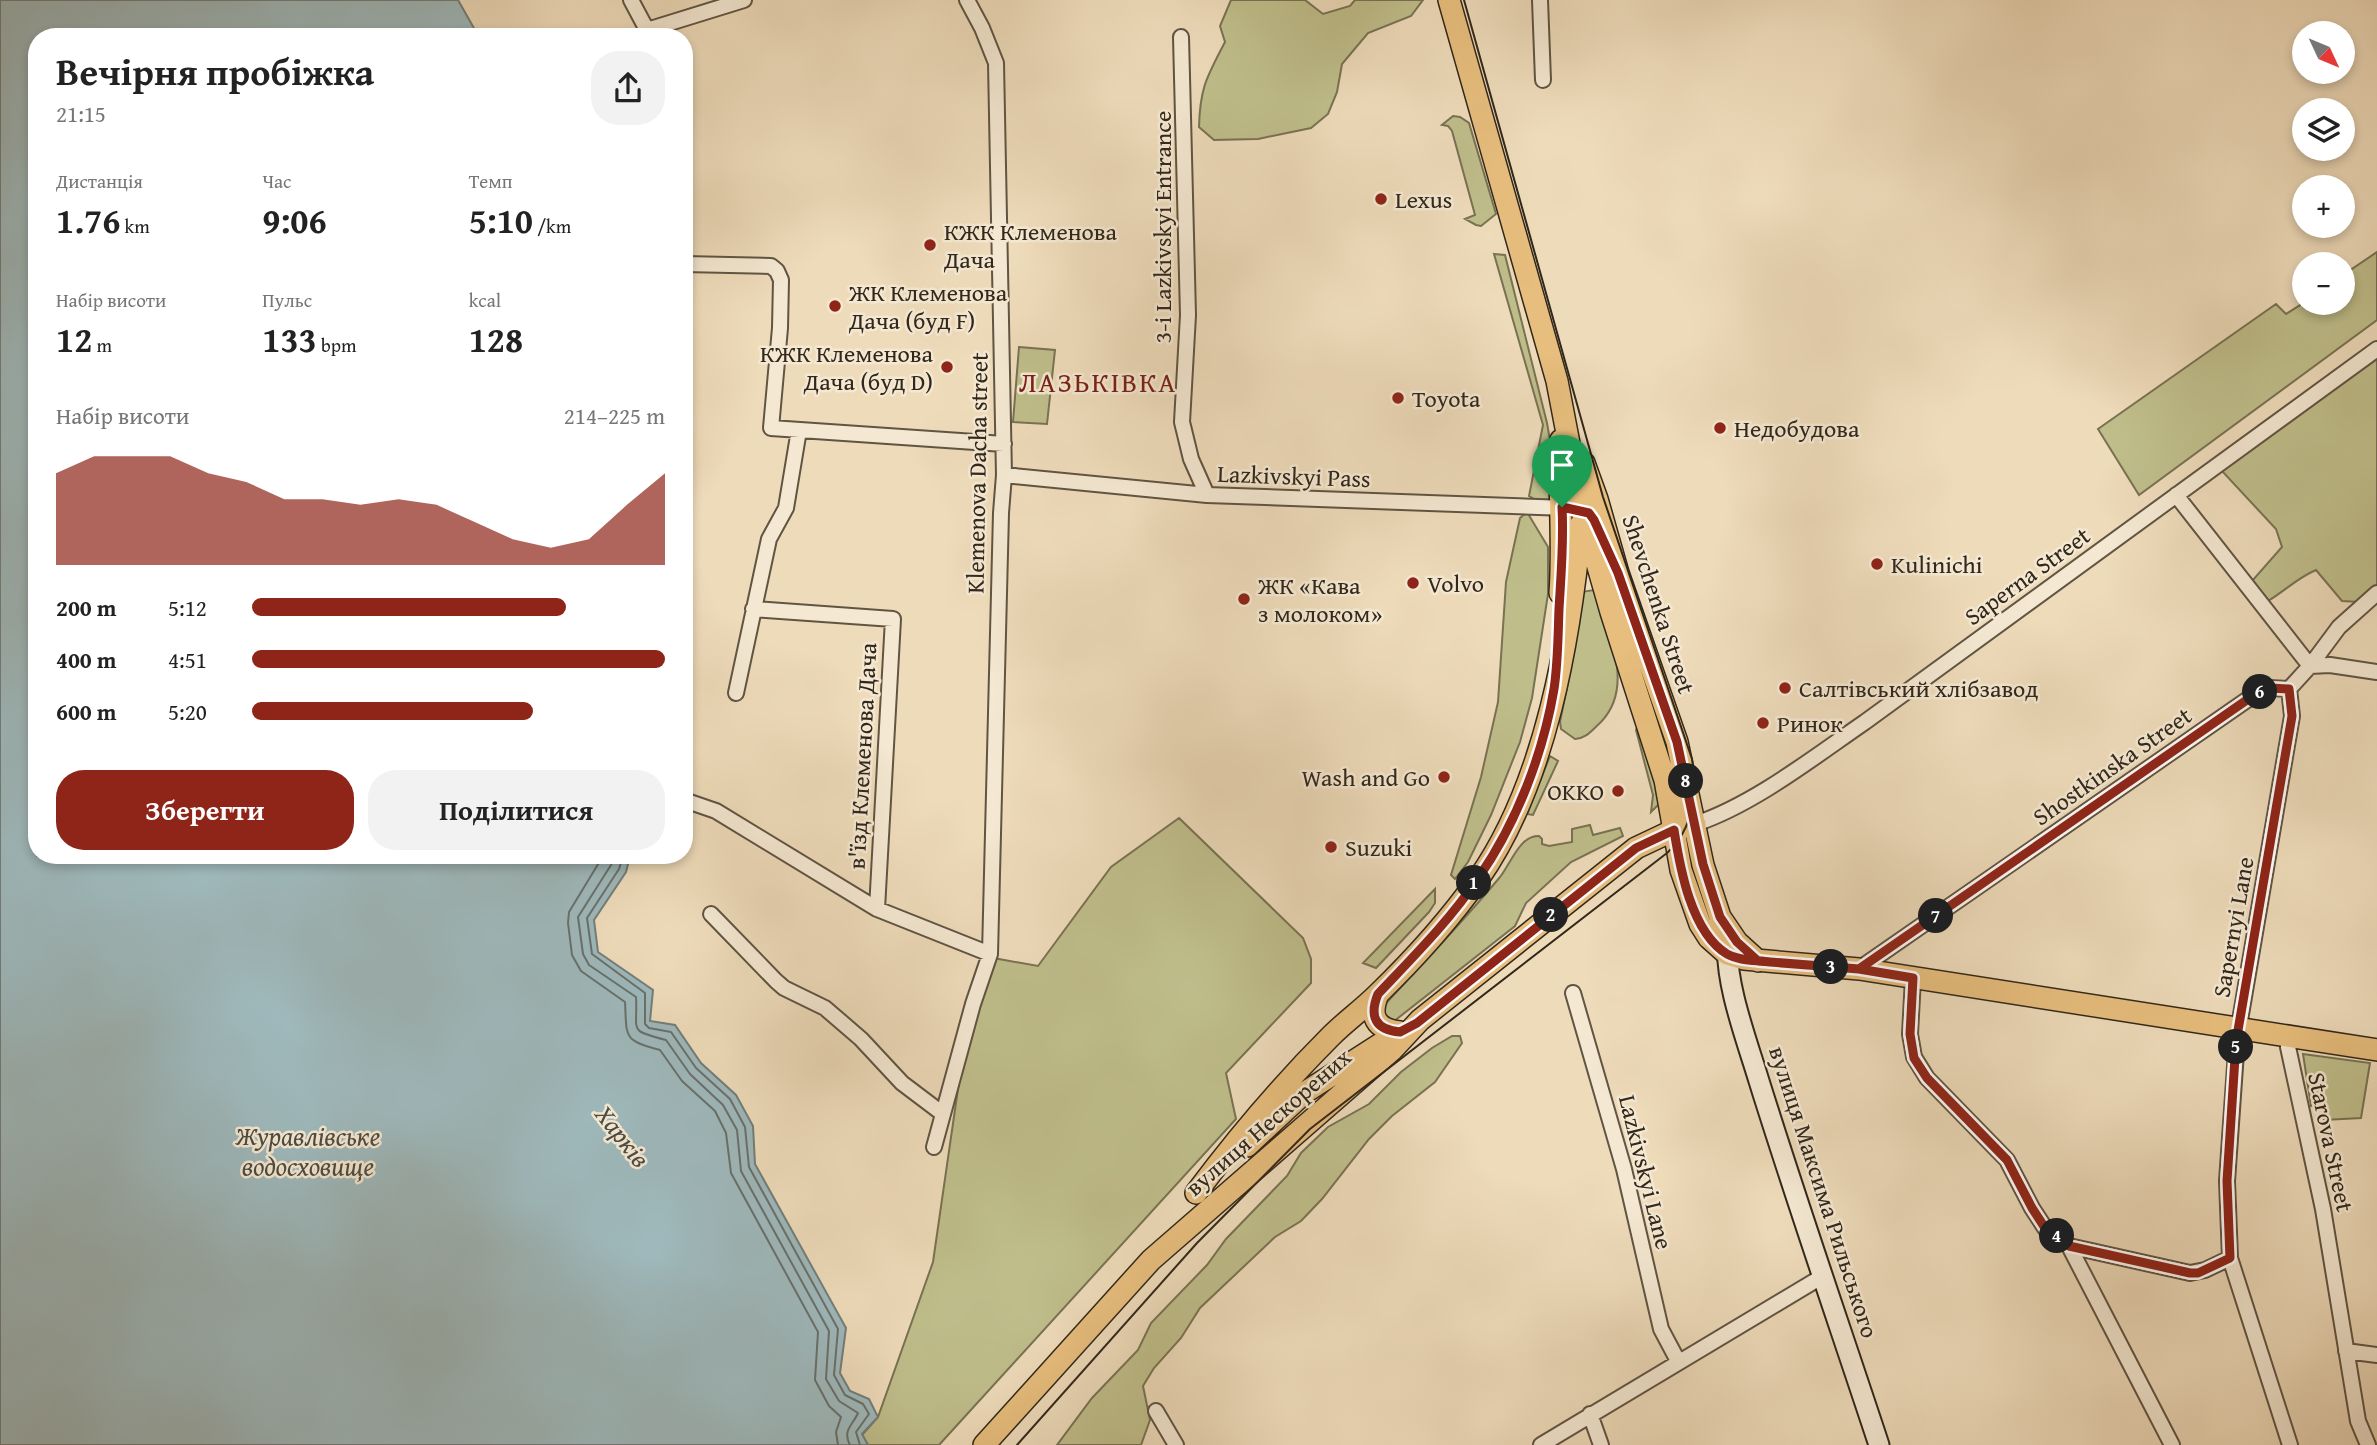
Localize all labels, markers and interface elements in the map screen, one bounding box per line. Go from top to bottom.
north arrow [2292,21,2356,84]
map controls [2292,21,2355,315]
text: Вечірня пробіжка [56,43,374,99]
button: share [591,51,665,125]
text: 21:15 [56,97,106,130]
button: layers [2292,98,2355,161]
street label: 3-i Lazkivskyi Entrance [1145,111,1180,343]
text: Дистанція [56,167,143,195]
text: Час [262,167,291,195]
text: Темп [469,167,513,195]
button: + [2292,175,2355,238]
place label: Lexus [1395,182,1452,217]
marker: Lexus [1373,191,1389,207]
text: 1.76 [56,195,120,246]
text: 9:06 [262,195,327,246]
text: 5:10 [469,195,533,246]
text: km [120,212,150,240]
text: /km [533,212,571,240]
place label: КЖК Клеменова Дача [943,214,1118,277]
marker: КЖК Клеменова Дача [922,237,938,253]
button: − [2292,252,2355,315]
place label: ЖК Клеменова Дача (буд F) [848,275,1008,338]
text: Набір висоти [56,286,166,314]
text: Пульс [262,286,312,314]
text: kcal [469,286,501,314]
marker: ЖК Клеменова Дача (буд F) [827,298,843,314]
text: 12 [56,314,92,365]
text: 133 [262,314,317,365]
text: 128 [469,314,523,365]
text: m [92,331,112,359]
text: bpm [317,331,357,359]
place label: КЖК Клеменова Дача (буд D) [760,336,934,399]
street label: Klemenova Dacha street [957,352,997,594]
marker: КЖК Клеменова Дача (буд D) [939,359,955,375]
district label: ЛАЗЬКІВКА [1019,361,1177,402]
place label: Toyota [1412,381,1481,416]
marker: Toyota [1390,390,1406,406]
text: Набір висоти [56,399,190,432]
text: 214–225 m [564,399,665,432]
place label: Недобудова [1734,411,1860,446]
marker: Недобудова [1712,420,1728,436]
pin [1532,435,1592,507]
icon: arrive [1543,446,1581,484]
street label: Lazkivskyi Pass [1217,456,1371,496]
street label: Shevchenka Street [1614,510,1705,699]
street label: Saperna Street [1957,518,2098,634]
place label: Kulinichi [1891,547,1983,582]
marker: Kulinichi [1869,556,1885,572]
place label: Volvo [1427,566,1484,601]
place label: ЖК «Кава з молоком» [1257,568,1382,631]
marker: Volvo [1405,575,1421,591]
text: 200 m [56,591,117,624]
text: 5:12 [168,591,207,624]
marker: ЖК «Кава з молоком» [1236,591,1252,607]
street label: в'їзд Клеменова Дача [839,641,885,870]
text: 400 m [56,643,117,676]
text: 4:51 [168,643,207,676]
place label: Салтівський хлібзавод [1799,671,2038,706]
pin: 6 [2242,674,2278,710]
text: 6 [2255,677,2264,705]
marker: Салтівський хлібзавод [1777,680,1793,696]
text: 600 m [56,695,117,728]
text: 5:20 [168,695,207,728]
street label: Shostkinska Street [2025,698,2199,834]
place label: Ринок [1777,706,1843,741]
marker: Ринок [1755,715,1771,731]
place label: Wash and Go [1302,760,1430,795]
pin: 8 [1668,764,1704,798]
text: 8 [1681,766,1690,794]
marker: Wash and Go [1436,769,1452,785]
button: Зберегти [56,770,354,850]
button: Поділитися [368,770,665,850]
place label: OKKO [1547,774,1604,809]
marker: OKKO [1610,783,1626,799]
place label: Suzuki [1345,830,1412,865]
marker: Suzuki [1323,839,1339,855]
street label: Sapernyi Lane [2203,854,2263,1000]
pin: 1 [1456,866,1492,900]
text: 1 [1469,868,1478,896]
pin: 2 [1534,898,1568,932]
pin: 7 [1918,898,1954,934]
text: 2 [1546,900,1555,928]
text: 7 [1931,901,1940,929]
pin: 3 [1814,950,1848,984]
text: 3 [1826,952,1835,980]
pin: 5 [2218,1030,2254,1064]
text: 5 [2231,1032,2240,1060]
street label: вулиця Нескорених [1177,1039,1359,1204]
street label: вулиця Максима Рильського [1760,1042,1888,1342]
street label: Starova Street [2299,1069,2363,1215]
street label: Lazkivskyi Lane [1610,1091,1682,1253]
water label: Харків [585,1096,660,1176]
water label: Журавлівське водосховище [235,1116,380,1185]
pin: 4 [2039,1218,2074,1254]
text: 4 [2052,1221,2061,1249]

